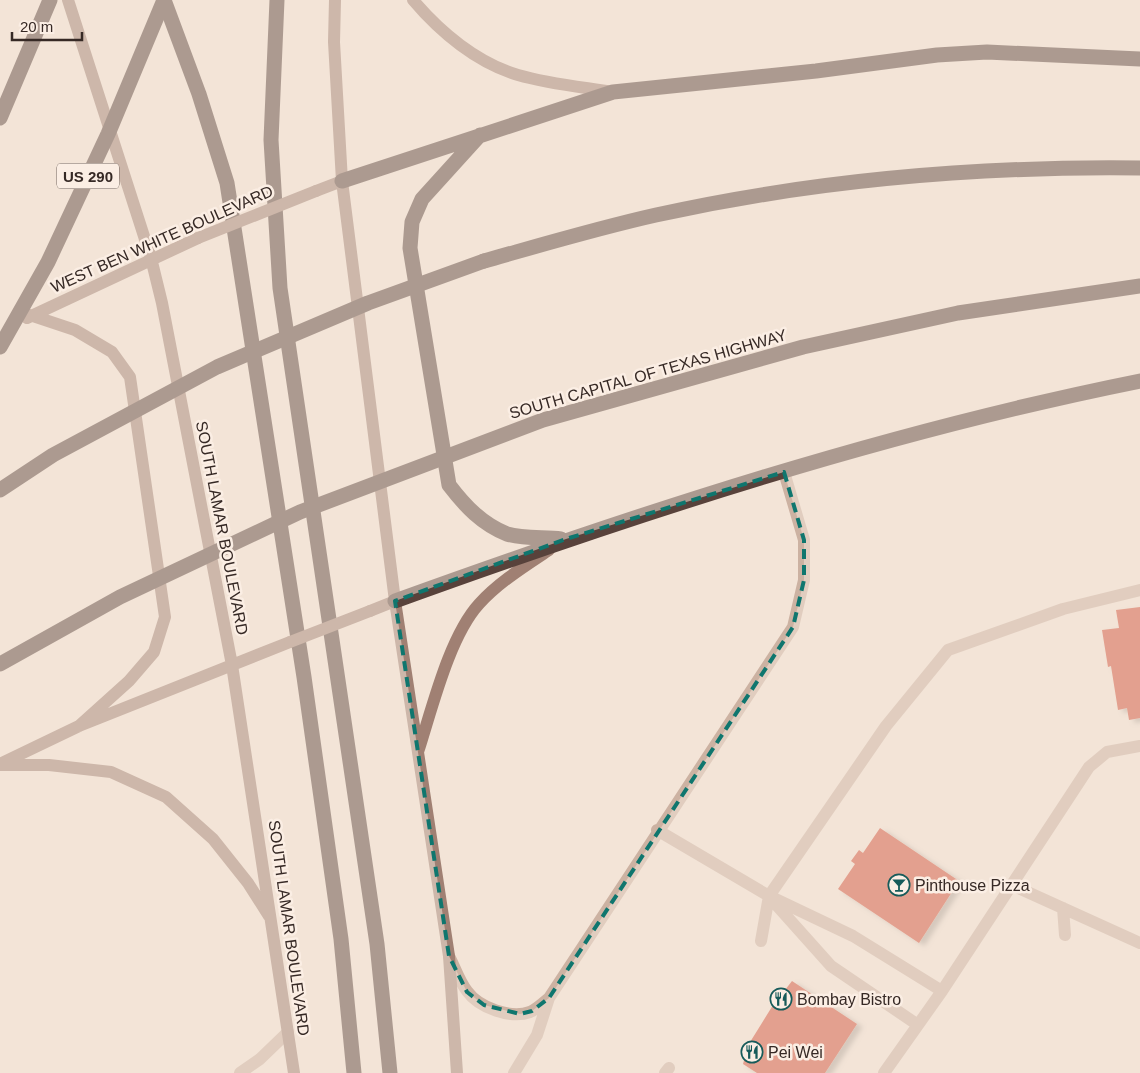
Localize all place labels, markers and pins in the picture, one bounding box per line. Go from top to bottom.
bar icon: Pinthouse Pizza [887,873,911,897]
place label: Pinthouse Pizza [915,877,1030,894]
restaurant icon: Bombay Bistro [769,987,793,1011]
place label: Bombay Bistro [797,991,901,1008]
restaurant icon: Pei Wei [740,1040,764,1064]
place label: Pei Wei [768,1044,823,1061]

